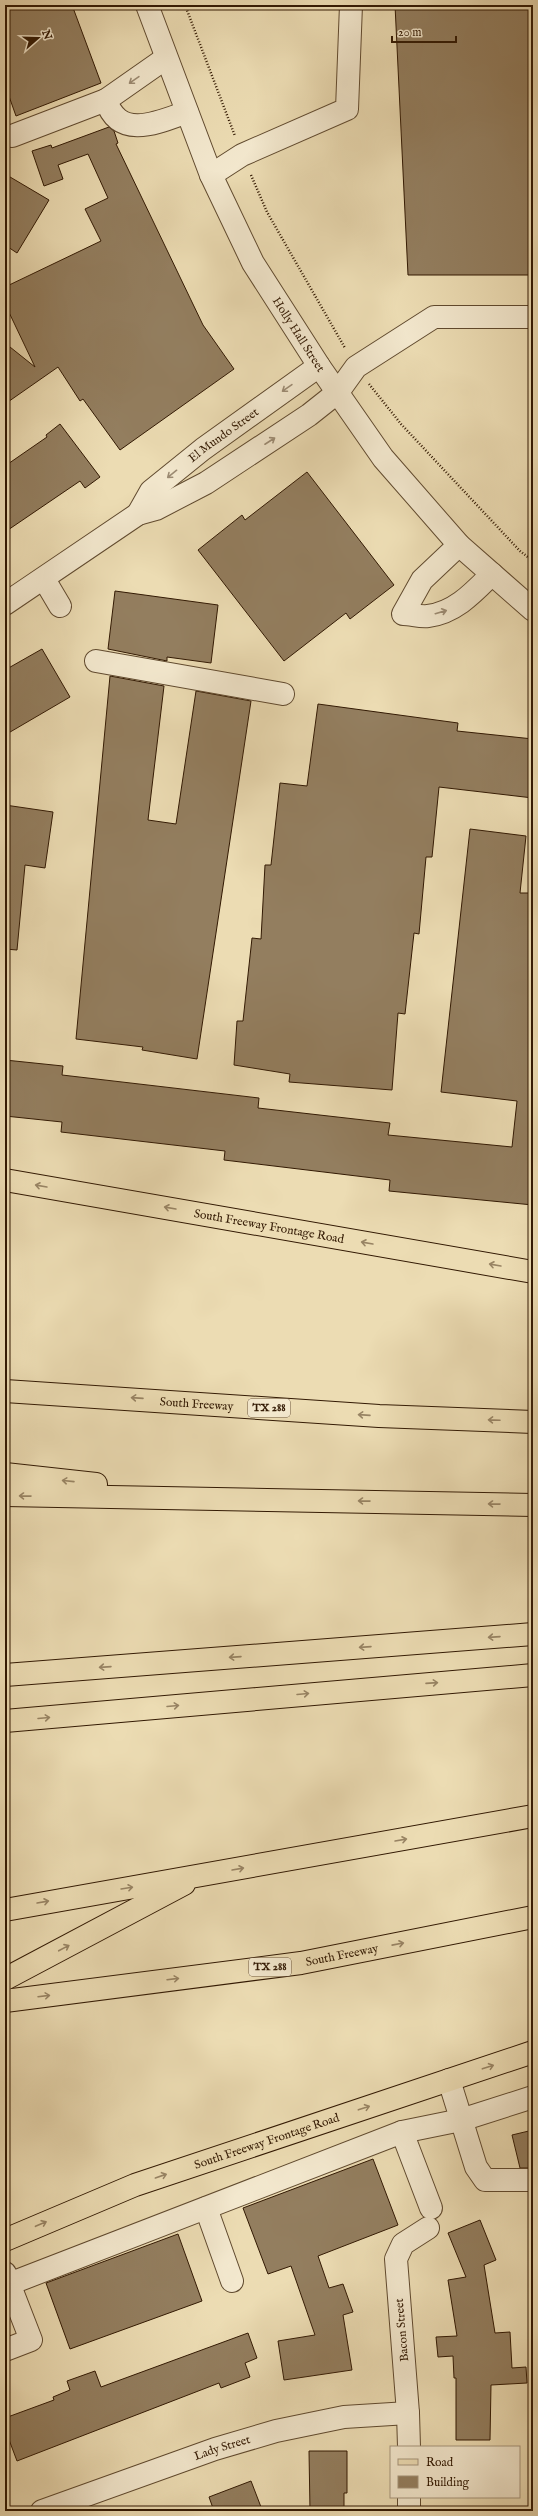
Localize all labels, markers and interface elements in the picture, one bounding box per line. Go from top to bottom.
north arrow [18,18,58,58]
scale bar [392,18,456,44]
text: 20 m [398,25,421,40]
text: N [38,27,55,42]
one-way arrow [129,76,140,84]
street label: Holly Hall Street [269,294,328,375]
one-way arrow [282,384,293,392]
street label: El Mundo Street [185,404,261,465]
one-way arrow [265,436,276,445]
one-way arrow [166,470,177,479]
one-way arrow [434,608,447,615]
one-way arrow [35,1182,48,1190]
one-way arrow [163,1204,176,1212]
street label: South Freeway Frontage Road [193,1206,346,1247]
one-way arrow [360,1238,373,1246]
one-way arrow [488,1261,501,1269]
street label: South Freeway [159,1394,234,1414]
one-way arrow [131,1395,144,1402]
road number: TX 288 [248,1399,290,1417]
one-way arrow [358,1411,371,1418]
one-way arrow [488,1417,501,1424]
one-way arrow [62,1477,75,1485]
one-way arrow [19,1492,32,1500]
one-way arrow [358,1497,371,1505]
one-way arrow [488,1500,501,1508]
one-way arrow [488,1634,501,1641]
one-way arrow [358,1644,371,1651]
one-way arrow [229,1654,242,1661]
one-way arrow [99,1663,112,1670]
one-way arrow [425,1679,438,1686]
one-way arrow [296,1691,309,1698]
one-way arrow [166,1702,179,1710]
one-way arrow [37,1714,50,1721]
one-way arrow [395,1836,408,1844]
one-way arrow [231,1865,244,1873]
one-way arrow [120,1884,133,1892]
one-way arrow [36,1898,49,1906]
one-way arrow [391,1939,404,1947]
street label: South Freeway [304,1940,379,1969]
one-way arrow [58,1944,70,1951]
road number: TX 288 [249,1958,291,1976]
one-way arrow [166,1975,179,1983]
one-way arrow [37,1992,50,1999]
one-way arrow [481,2063,494,2070]
one-way arrow [358,2104,371,2111]
street label: South Freeway Frontage Road [192,2110,342,2172]
one-way arrow [155,2171,167,2179]
one-way arrow [34,2220,46,2228]
street label: Bacon Street [392,2298,412,2362]
street label: Lady Street [192,2431,252,2463]
legend [390,2446,520,2498]
text: Road [426,2455,454,2470]
text: Building [426,2475,470,2490]

